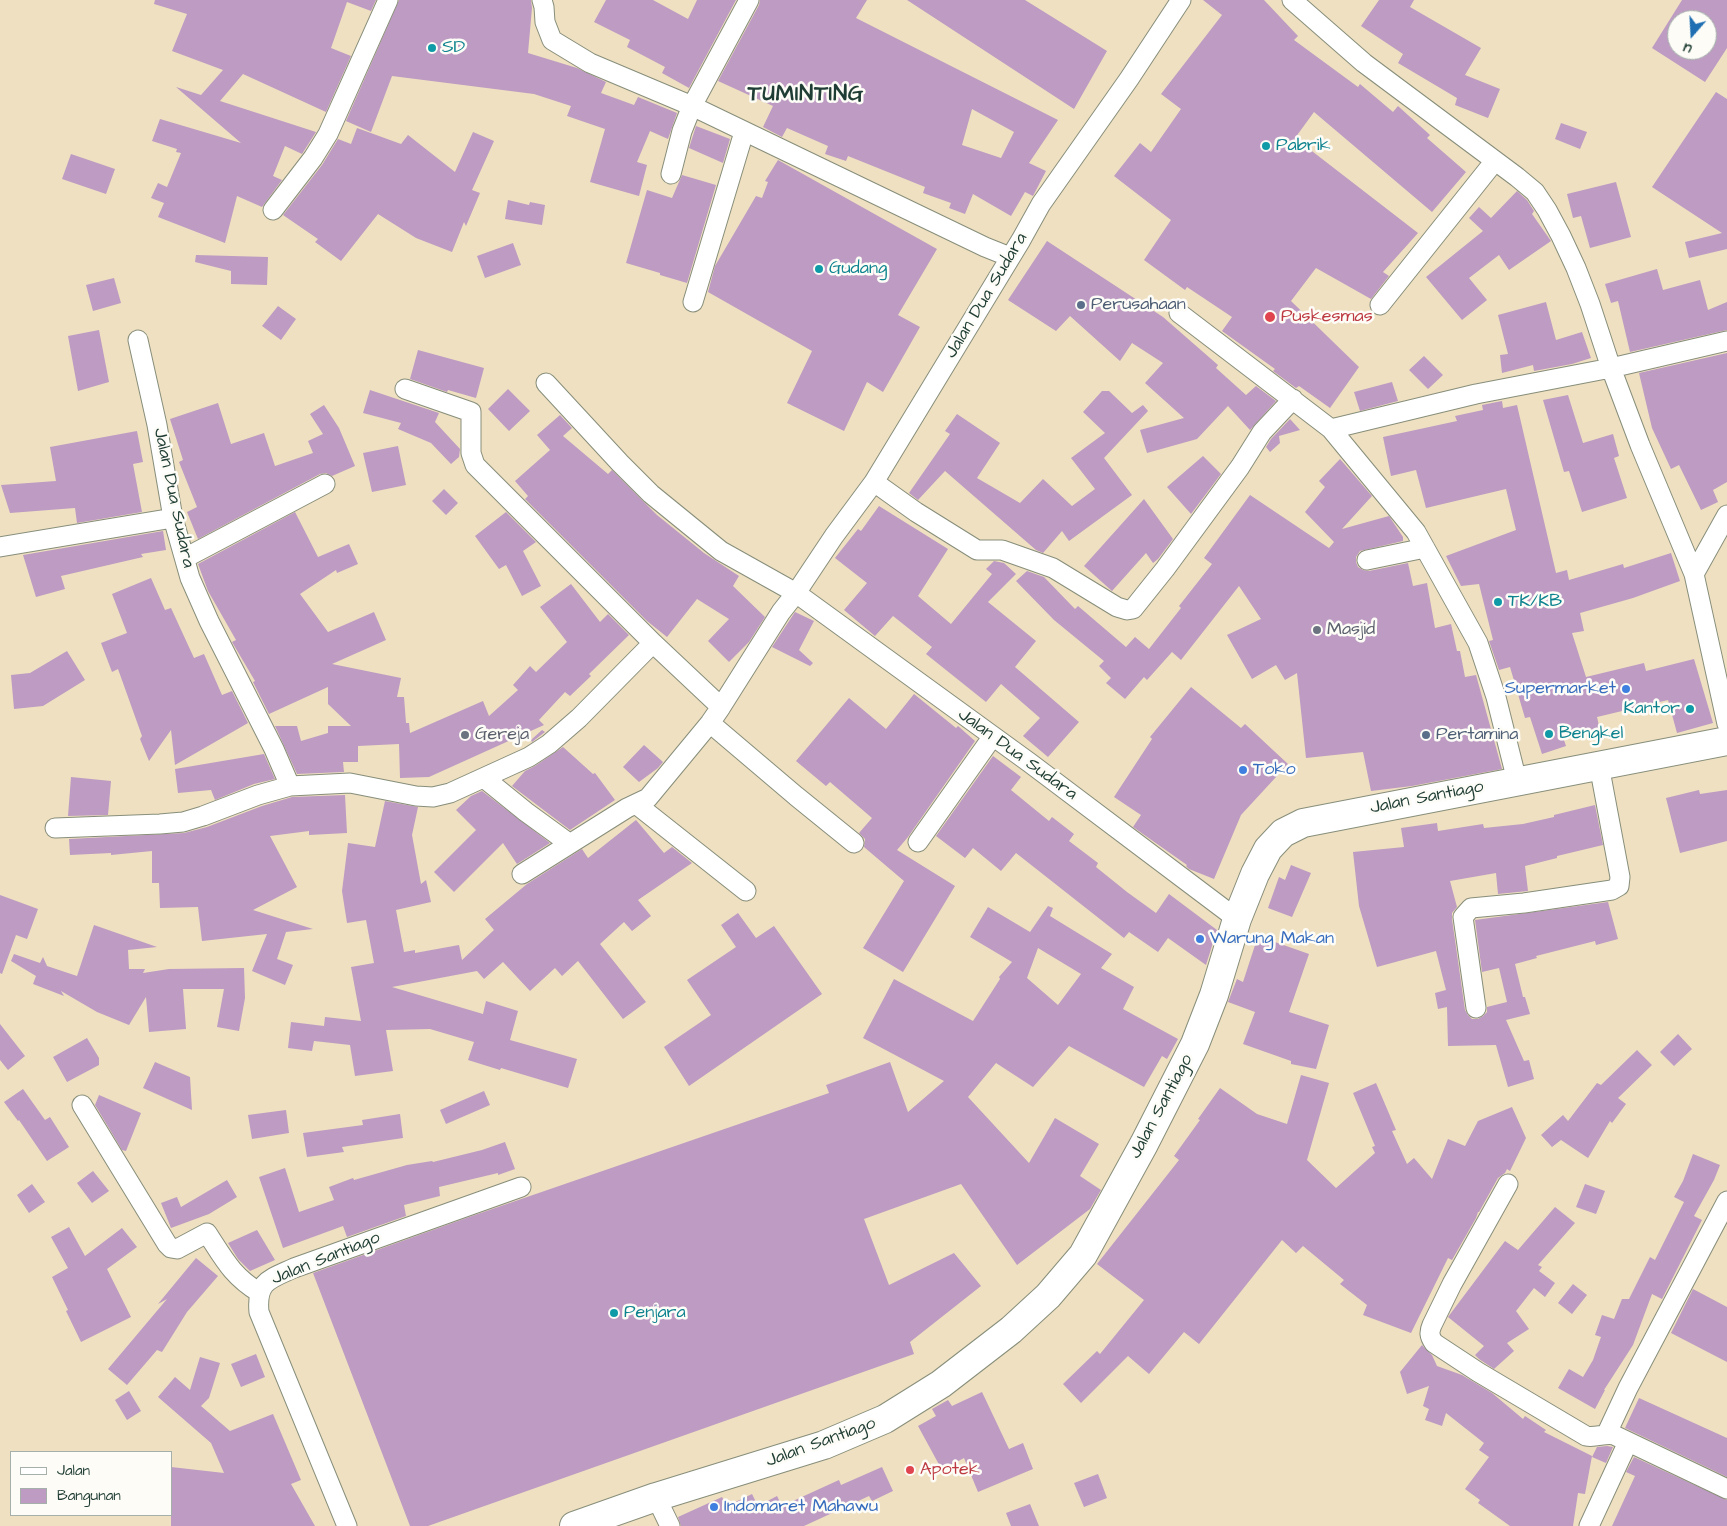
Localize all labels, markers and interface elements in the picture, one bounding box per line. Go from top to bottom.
north arrow [1667,10,1717,60]
place label: SD [442,37,465,59]
text: U [1680,38,1694,59]
marker: SD [426,42,438,54]
district label: TUMINTING [747,82,865,108]
place label: Pabrik [1276,135,1330,157]
marker: Pabrik [1260,140,1272,152]
street label: Jalan Dua Sudara [941,229,1033,363]
place label: Gudang [829,258,887,280]
marker: Gudang [813,263,825,275]
place label: Perusahaan [1091,294,1186,316]
marker: Perusahaan [1075,299,1087,311]
place label: Puskesmas [1281,306,1373,328]
marker: Puskesmas [1263,310,1277,324]
street label: Jalan Dua Sudara [148,426,198,570]
place label: TK/KB [1508,591,1562,613]
marker: TK/KB [1492,596,1504,608]
place label: Masjid [1327,619,1375,641]
marker: Masjid [1311,624,1323,636]
place label: Supermarket [1504,678,1616,700]
marker: Supermarket [1620,683,1632,695]
place label: Kantor [1624,698,1680,720]
marker: Kantor [1684,703,1696,715]
street label: Jalan Dua Sudara [953,704,1081,806]
place label: Bengkel [1559,723,1623,745]
place label: Gereja [475,724,529,746]
place label: Pertamina [1436,724,1518,746]
marker: Bengkel [1543,728,1555,740]
marker: Gereja [459,729,471,741]
marker: Pertamina [1420,729,1432,741]
place label: Toko [1253,759,1296,781]
marker: Toko [1237,764,1249,776]
street label: Jalan Santiago [1368,776,1486,820]
place label: Warung Makan [1210,928,1334,950]
marker: Warung Makan [1194,933,1206,945]
street label: Jalan Santiago [1125,1051,1199,1163]
street label: Jalan Santiago [269,1227,383,1291]
place label: Penjara [624,1302,686,1324]
marker: Penjara [608,1307,620,1319]
street label: Jalan Santiago [763,1413,879,1473]
legend [10,1451,172,1516]
place label: Apotek [920,1459,980,1481]
text: Jalan [57,1460,90,1481]
marker: Apotek [904,1464,916,1476]
text: Bangunan [57,1485,121,1506]
place label: Indomaret Mahawu [724,1496,878,1518]
marker: Indomaret Mahawu [708,1501,720,1513]

